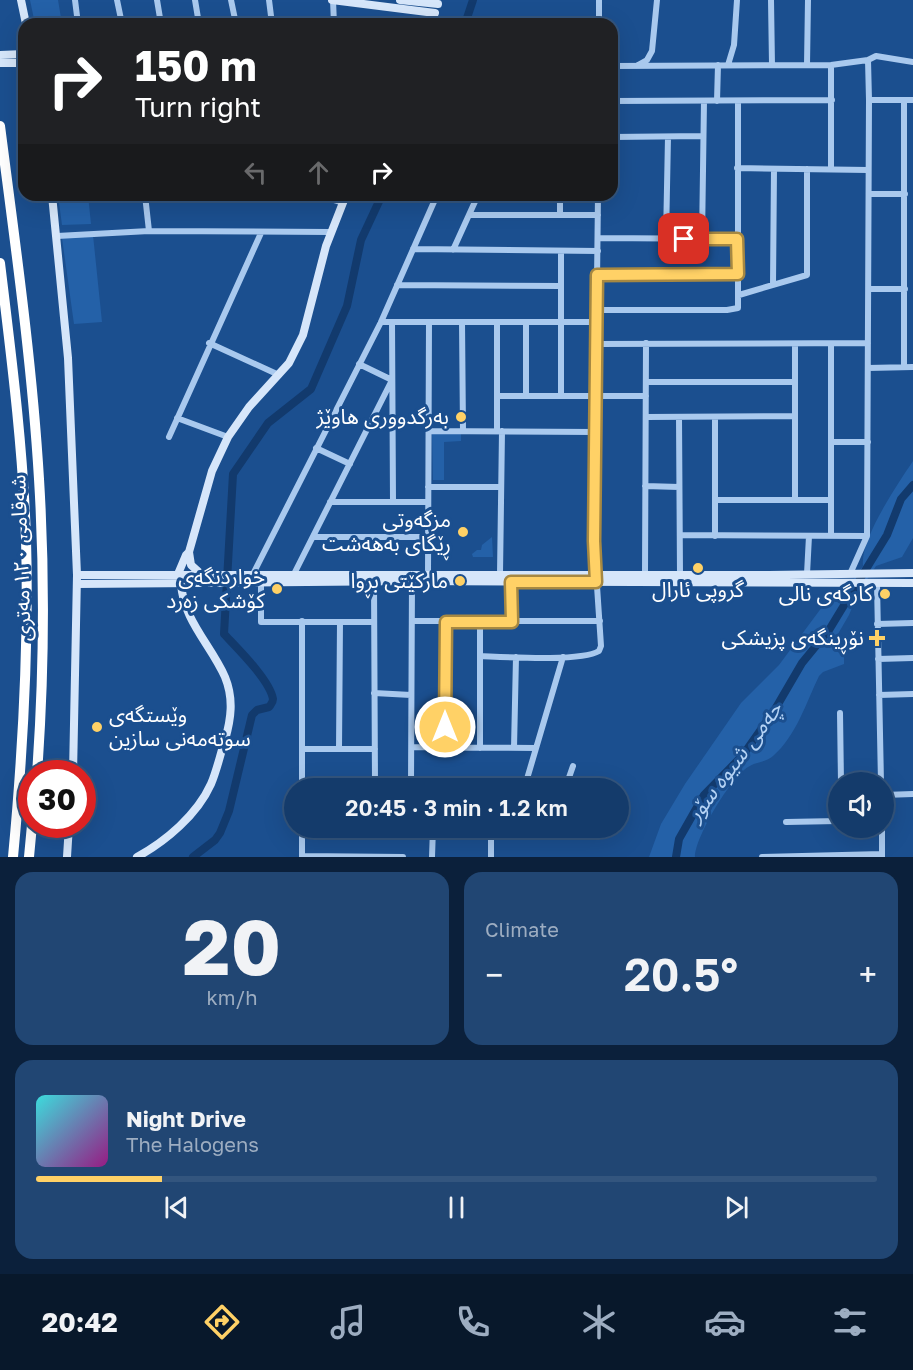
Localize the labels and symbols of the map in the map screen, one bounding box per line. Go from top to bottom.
pin [658,213,709,264]
place label: بەرگدووری هاوێژ [316,403,449,429]
marker: بەرگدووری هاوێژ [454,410,468,424]
street label: شەقامی ١٢٠ مەتری [4,474,36,642]
place label: مزگەوتی ڕێگای بەھەشت [322,506,451,561]
marker: مزگەوتی ڕێگای بەھەشت [456,525,470,539]
marker: گروپی ئارال [691,561,705,575]
place label: خواردنگەی کۆشکی زەرد [166,563,265,613]
place label: مارکێتی بڕوا [351,567,448,599]
marker: مارکێتی بڕوا [453,574,467,588]
place label: گروپی ئارال [652,576,744,603]
place label: کارگەی نالی [779,580,873,606]
marker: خواردنگەی کۆشکی زەرد [270,582,284,596]
marker: کارگەی نالی [878,587,892,601]
place label: نۆڕینگەی پزیشکی [722,624,864,655]
marker: نۆڕینگەی پزیشکی [868,629,886,647]
position arrow [413,695,477,759]
water label: چەمی شیوە سۆر [679,695,790,829]
place label: وێستگەی سوتەمەنی سازین [109,701,251,751]
marker: وێستگەی سوتەمەنی سازین [90,720,104,734]
speed limit sign: 30 [18,760,96,838]

